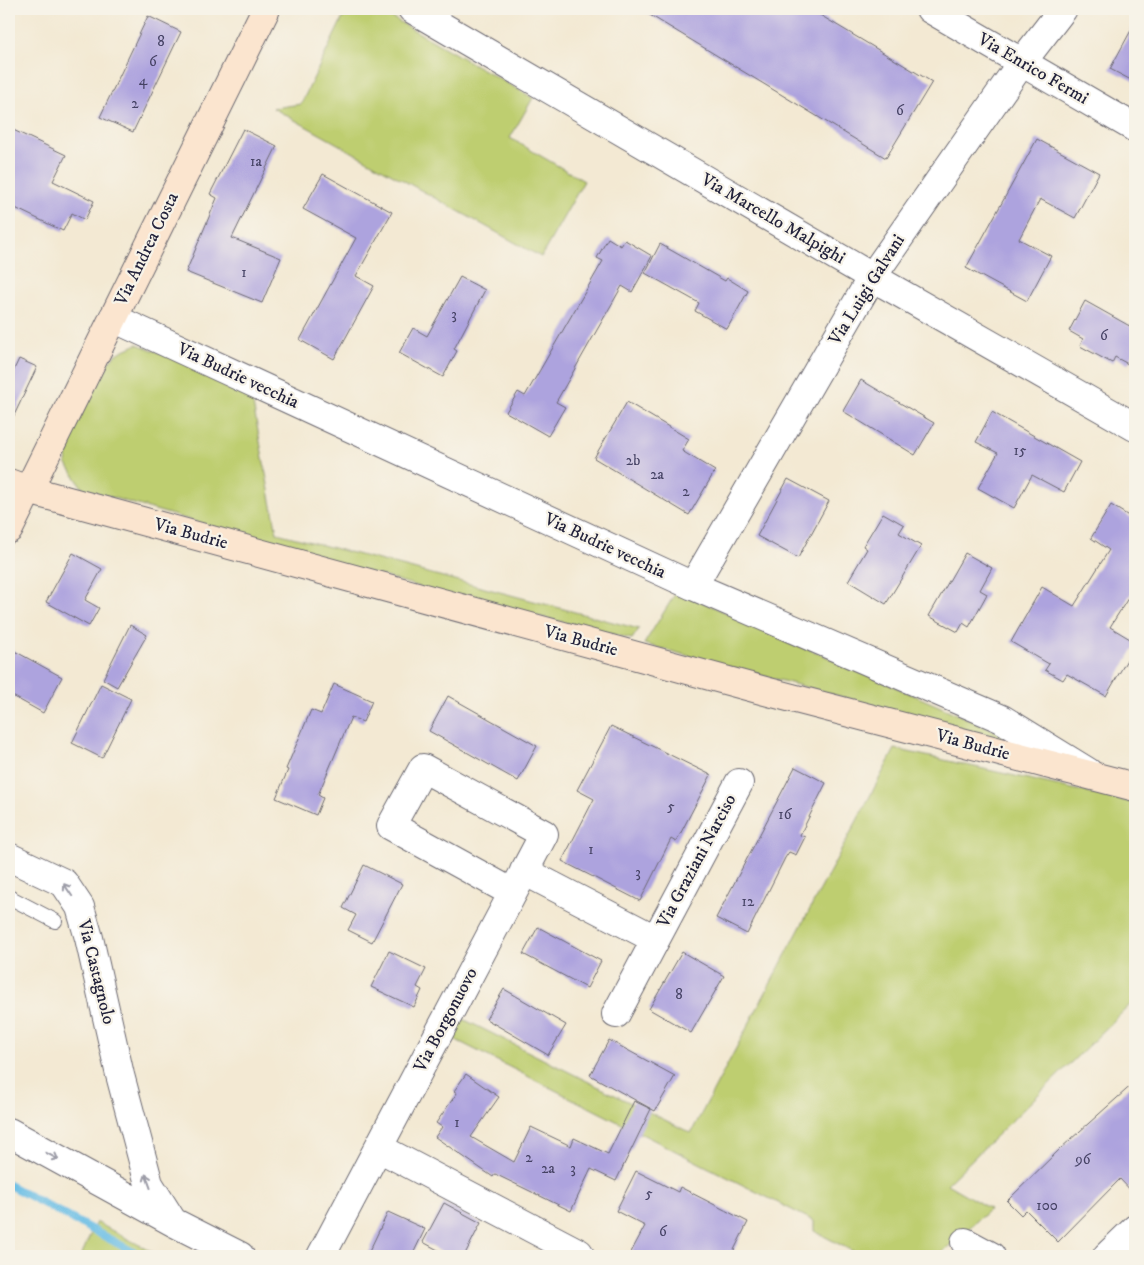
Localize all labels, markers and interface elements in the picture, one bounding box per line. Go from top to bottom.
street label: Via Enrico Fermi [973,28,1092,110]
house number: 8 [157,32,165,51]
house number: 6 [149,52,158,71]
house number: 4 [139,71,148,90]
house number: 2 [131,94,139,113]
house number: 6 [896,101,905,120]
house number: 1a [250,152,263,171]
street label: Via Marcello Malpighi [696,168,849,269]
street label: Via Andrea Costa [110,189,184,310]
street label: Via Luigi Galvani [824,231,910,350]
house number: 1 [241,263,247,282]
house number: 3 [451,305,457,324]
house number: 6 [1100,326,1109,345]
street label: Via Budrie vecchia [173,338,303,414]
house number: 15 [1014,441,1027,460]
house number: 2b [626,451,640,470]
house number: 2a [650,465,664,484]
house number: 2 [682,482,690,501]
street label: Via Budrie vecchia [540,508,670,584]
street label: Via Budrie [151,513,230,554]
street label: Via Budrie [541,620,620,661]
street label: Via Budrie [933,724,1012,765]
street label: Via Graziani Narciso [652,790,742,932]
house number: 5 [667,797,675,816]
house number: 16 [778,805,793,824]
house number: 1 [588,840,594,859]
house number: 3 [635,863,641,882]
one-way arrow [63,884,73,898]
house number: 12 [742,892,755,911]
street label: Via Castagnolo [72,916,120,1027]
street label: Via Borgonuovo [409,964,483,1077]
house number: 8 [675,985,683,1004]
house number: 1 [454,1113,460,1132]
house number: 2 [525,1148,533,1167]
house number: 96 [1074,1150,1092,1169]
one-way arrow [44,1151,59,1161]
house number: 2a [541,1159,555,1178]
house number: 3 [570,1159,576,1178]
one-way arrow [143,1174,152,1189]
house number: 5 [645,1184,653,1203]
house number: 100 [1036,1196,1058,1215]
house number: 6 [659,1222,668,1241]

